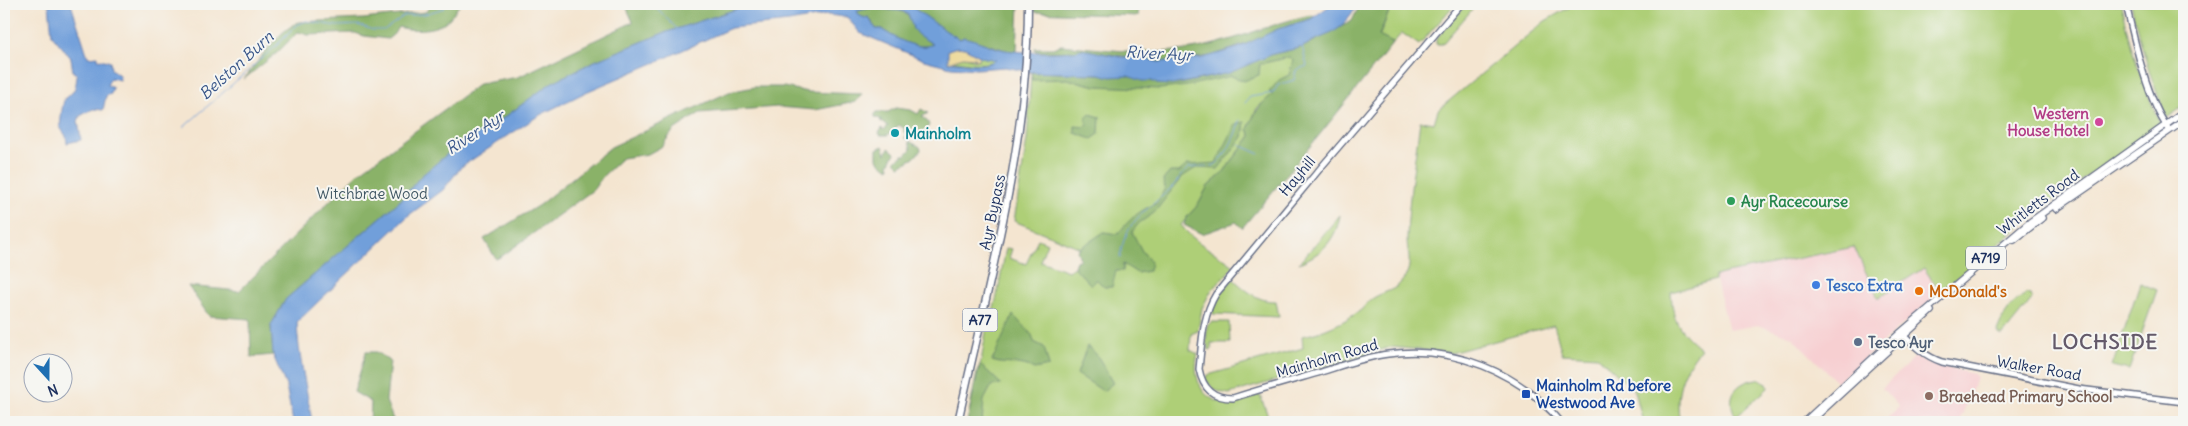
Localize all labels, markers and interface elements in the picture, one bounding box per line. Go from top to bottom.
water label: Belston Burn [195,26,278,104]
water label: River Ayr [1125,41,1195,65]
water label: River Ayr [442,104,510,158]
place label: Western House Hotel [2007,104,2089,140]
marker: Western House Hotel [2093,116,2105,128]
place label: Mainholm [905,124,971,143]
marker: Mainholm [889,127,901,139]
street label: Hayhill [1275,152,1319,200]
street label: Whitletts Road [1993,165,2083,239]
street label: Ayr Bypass [975,172,1009,252]
park label: Witchbrae Wood [316,184,428,203]
place label: Ayr Racecourse [1741,192,1848,212]
marker: Ayr Racecourse [1725,195,1737,207]
road number: A719 [1966,247,2006,270]
place label: Tesco Extra [1826,276,1903,295]
marker: Tesco Extra [1810,279,1822,291]
place label: McDonald's [1929,282,2007,301]
marker: McDonald's [1913,285,1925,297]
road number: A77 [962,308,998,332]
district label: LOCHSIDE [2052,329,2158,354]
place label: Tesco Ayr [1868,333,1934,353]
street label: Mainholm Road [1274,334,1380,382]
marker: Tesco Ayr [1852,336,1864,348]
street label: Walker Road [1995,351,2083,385]
north arrow [22,354,72,404]
place label: Mainholm Rd before Westwood Ave [1536,376,1671,412]
text: N [45,380,60,400]
place label: Braehead Primary School [1939,387,2112,407]
marker: Mainholm Rd before Westwood Ave [1520,388,1532,400]
marker: Braehead Primary School [1923,390,1935,402]

